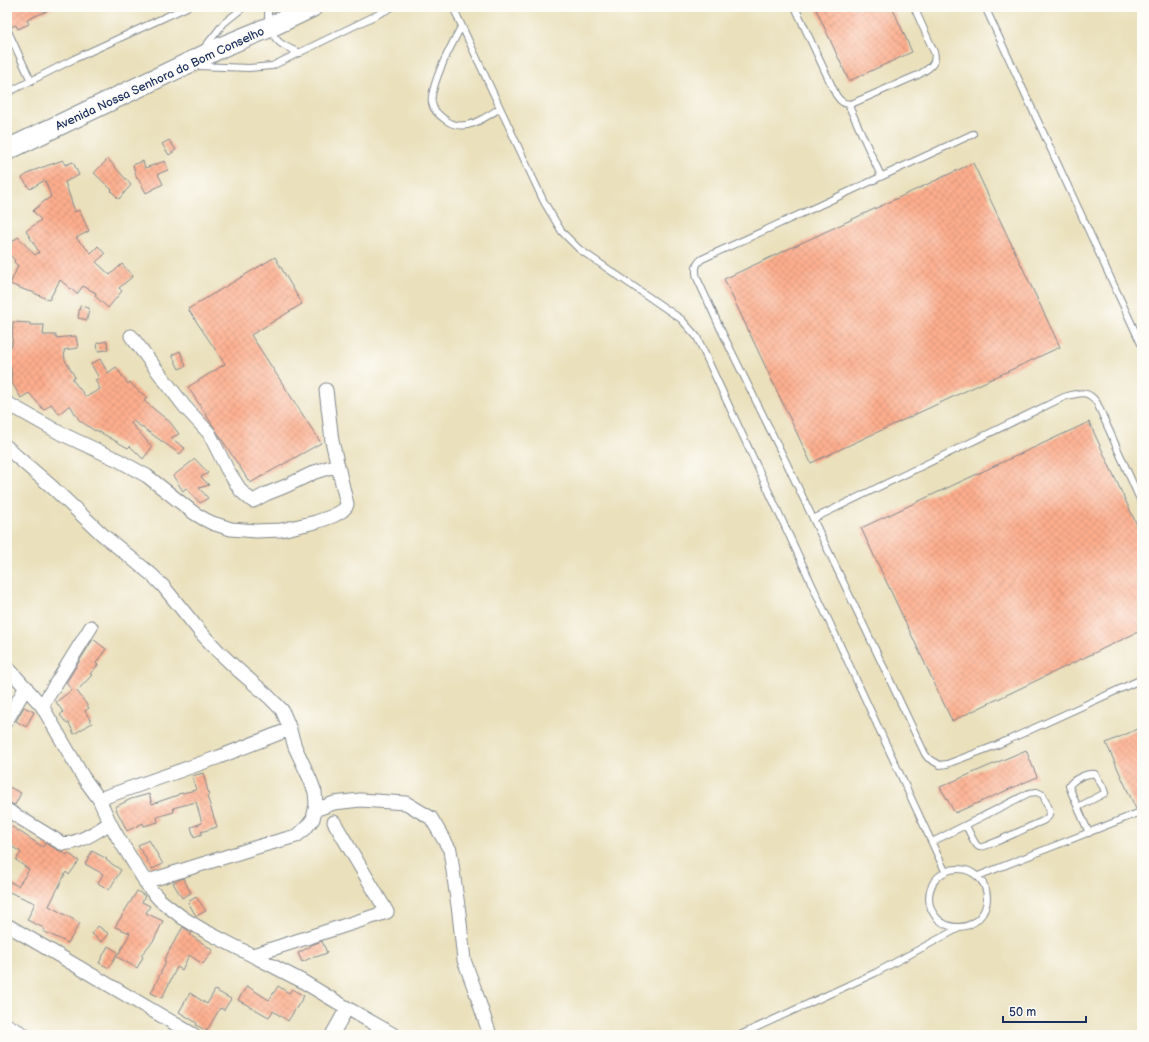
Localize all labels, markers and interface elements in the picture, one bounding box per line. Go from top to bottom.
street label: Avenida Nossa Senhora do Bom Conselho [53,24,267,134]
scale bar [1003,998,1086,1024]
text: 50 m [1009,1005,1036,1020]

